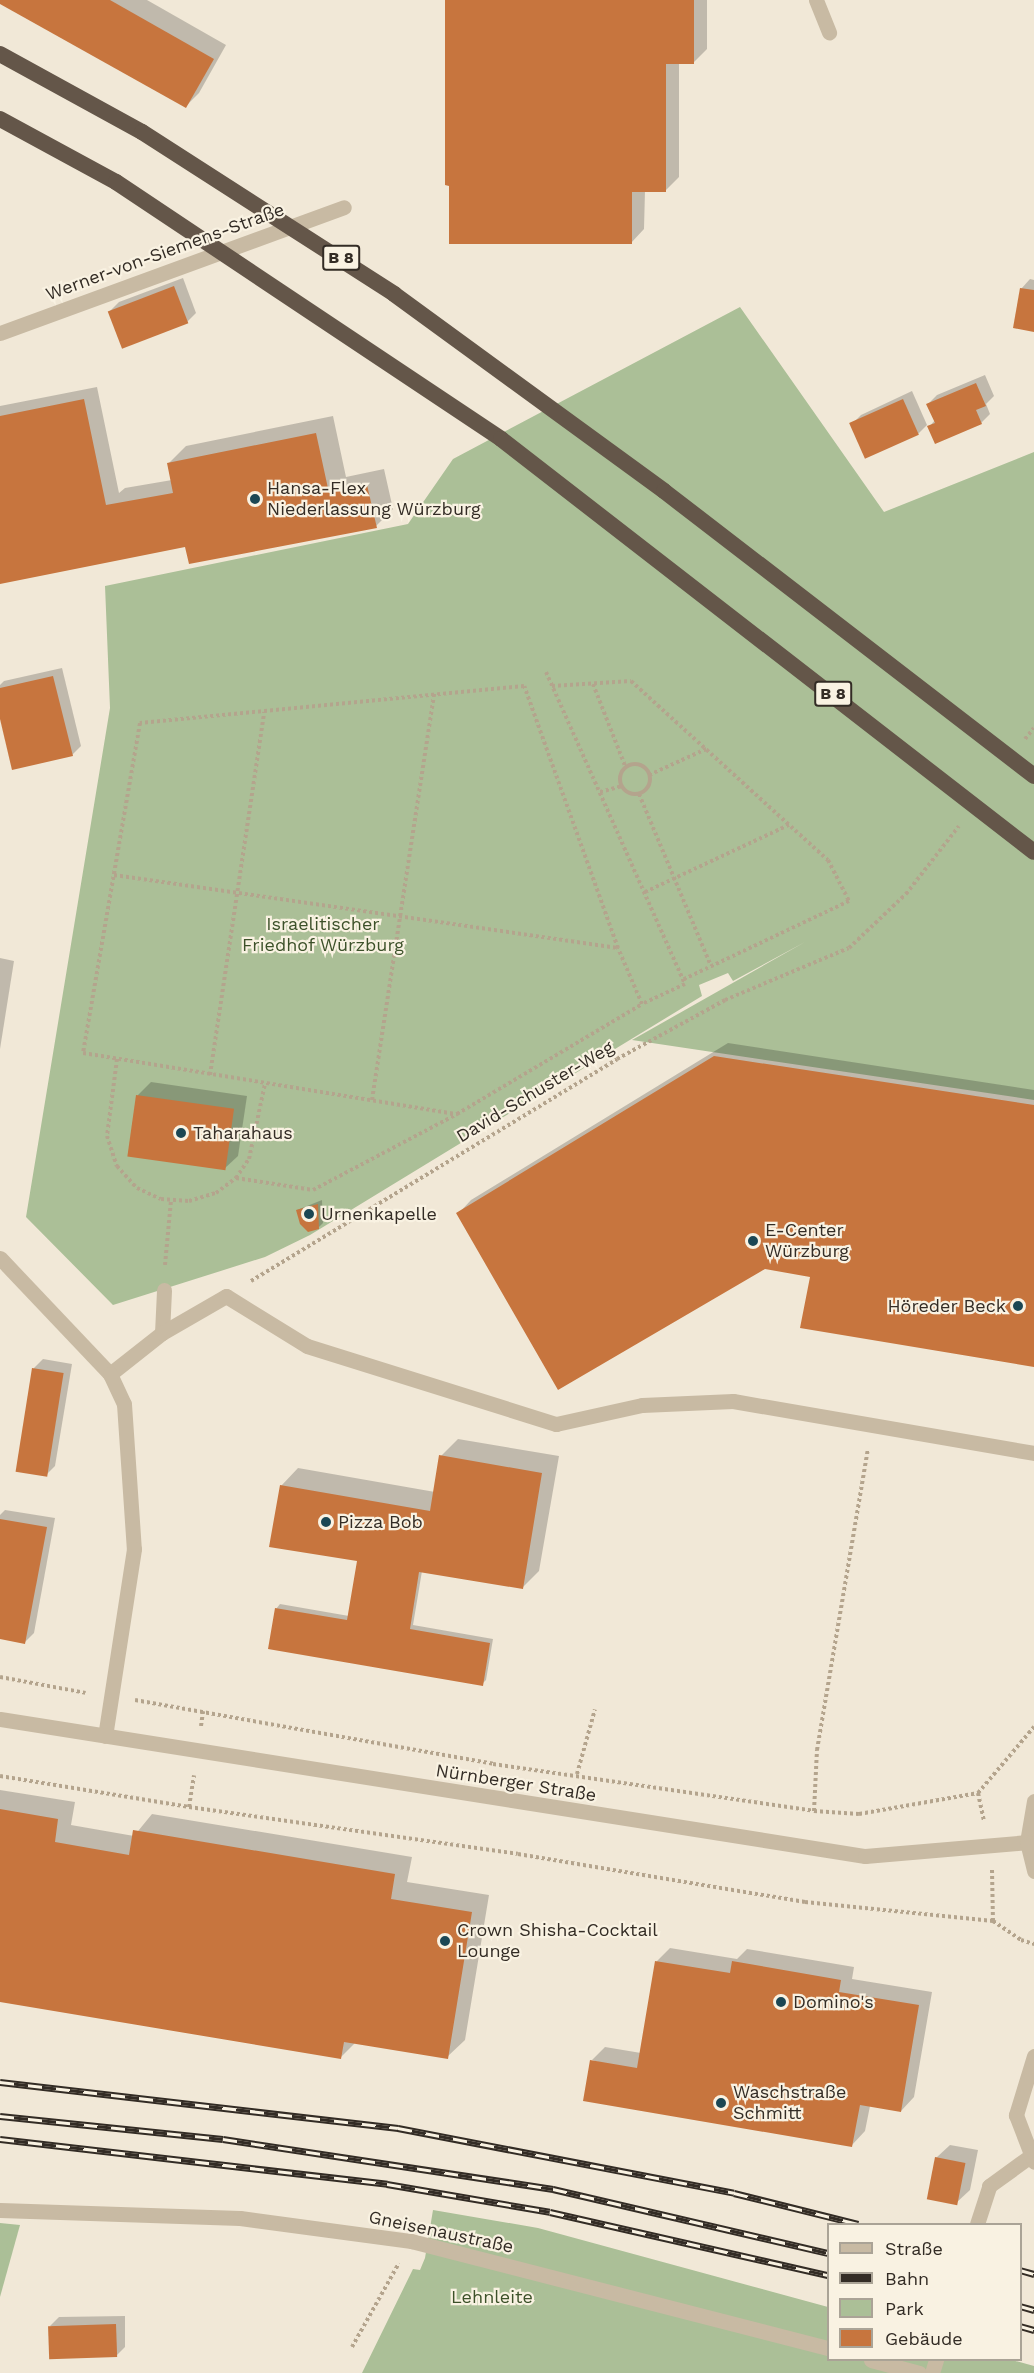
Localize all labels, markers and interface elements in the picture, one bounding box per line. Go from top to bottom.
street label: Werner-von-Siemens-Straße [43,199,287,305]
road number: B 8 [322,245,360,271]
place label: Hansa-Flex Niederlassung Würzburg [267,478,481,520]
marker: Hansa-Flex Niederlassung Würzburg [248,492,262,506]
road number: B 8 [814,681,852,707]
park label: Israelitischer Friedhof Würzburg [242,914,404,956]
street label: David-Schuster-Weg [452,1037,618,1147]
place label: Taharahaus [193,1122,293,1144]
marker: Taharahaus [174,1126,188,1140]
place label: Urnenkapelle [321,1203,437,1225]
marker: Urnenkapelle [302,1207,316,1221]
place label: E-Center Würzburg [765,1220,849,1262]
marker: E-Center Würzburg [746,1234,760,1248]
place label: Höreder Beck [887,1295,1006,1317]
marker: Höreder Beck [1011,1299,1025,1313]
place label: Pizza Bob [338,1511,423,1533]
marker: Pizza Bob [319,1515,333,1529]
street label: Nürnberger Straße [434,1760,598,1806]
place label: Crown Shisha-Cocktail Lounge [457,1920,658,1962]
marker: Crown Shisha-Cocktail Lounge [438,1934,452,1948]
place label: Domino's [793,1991,874,2013]
marker: Domino's [774,1995,788,2009]
place label: Waschstraße Schmitt [733,2082,846,2124]
marker: Waschstraße Schmitt [714,2096,728,2110]
street label: Gneisenaustraße [367,2206,515,2258]
legend [827,2223,1022,2361]
text: Straße [885,2238,943,2259]
text: Bahn [885,2268,929,2289]
park label: Lehnleite [451,2286,533,2308]
text: Park [885,2298,924,2319]
text: Gebäude [885,2328,963,2349]

